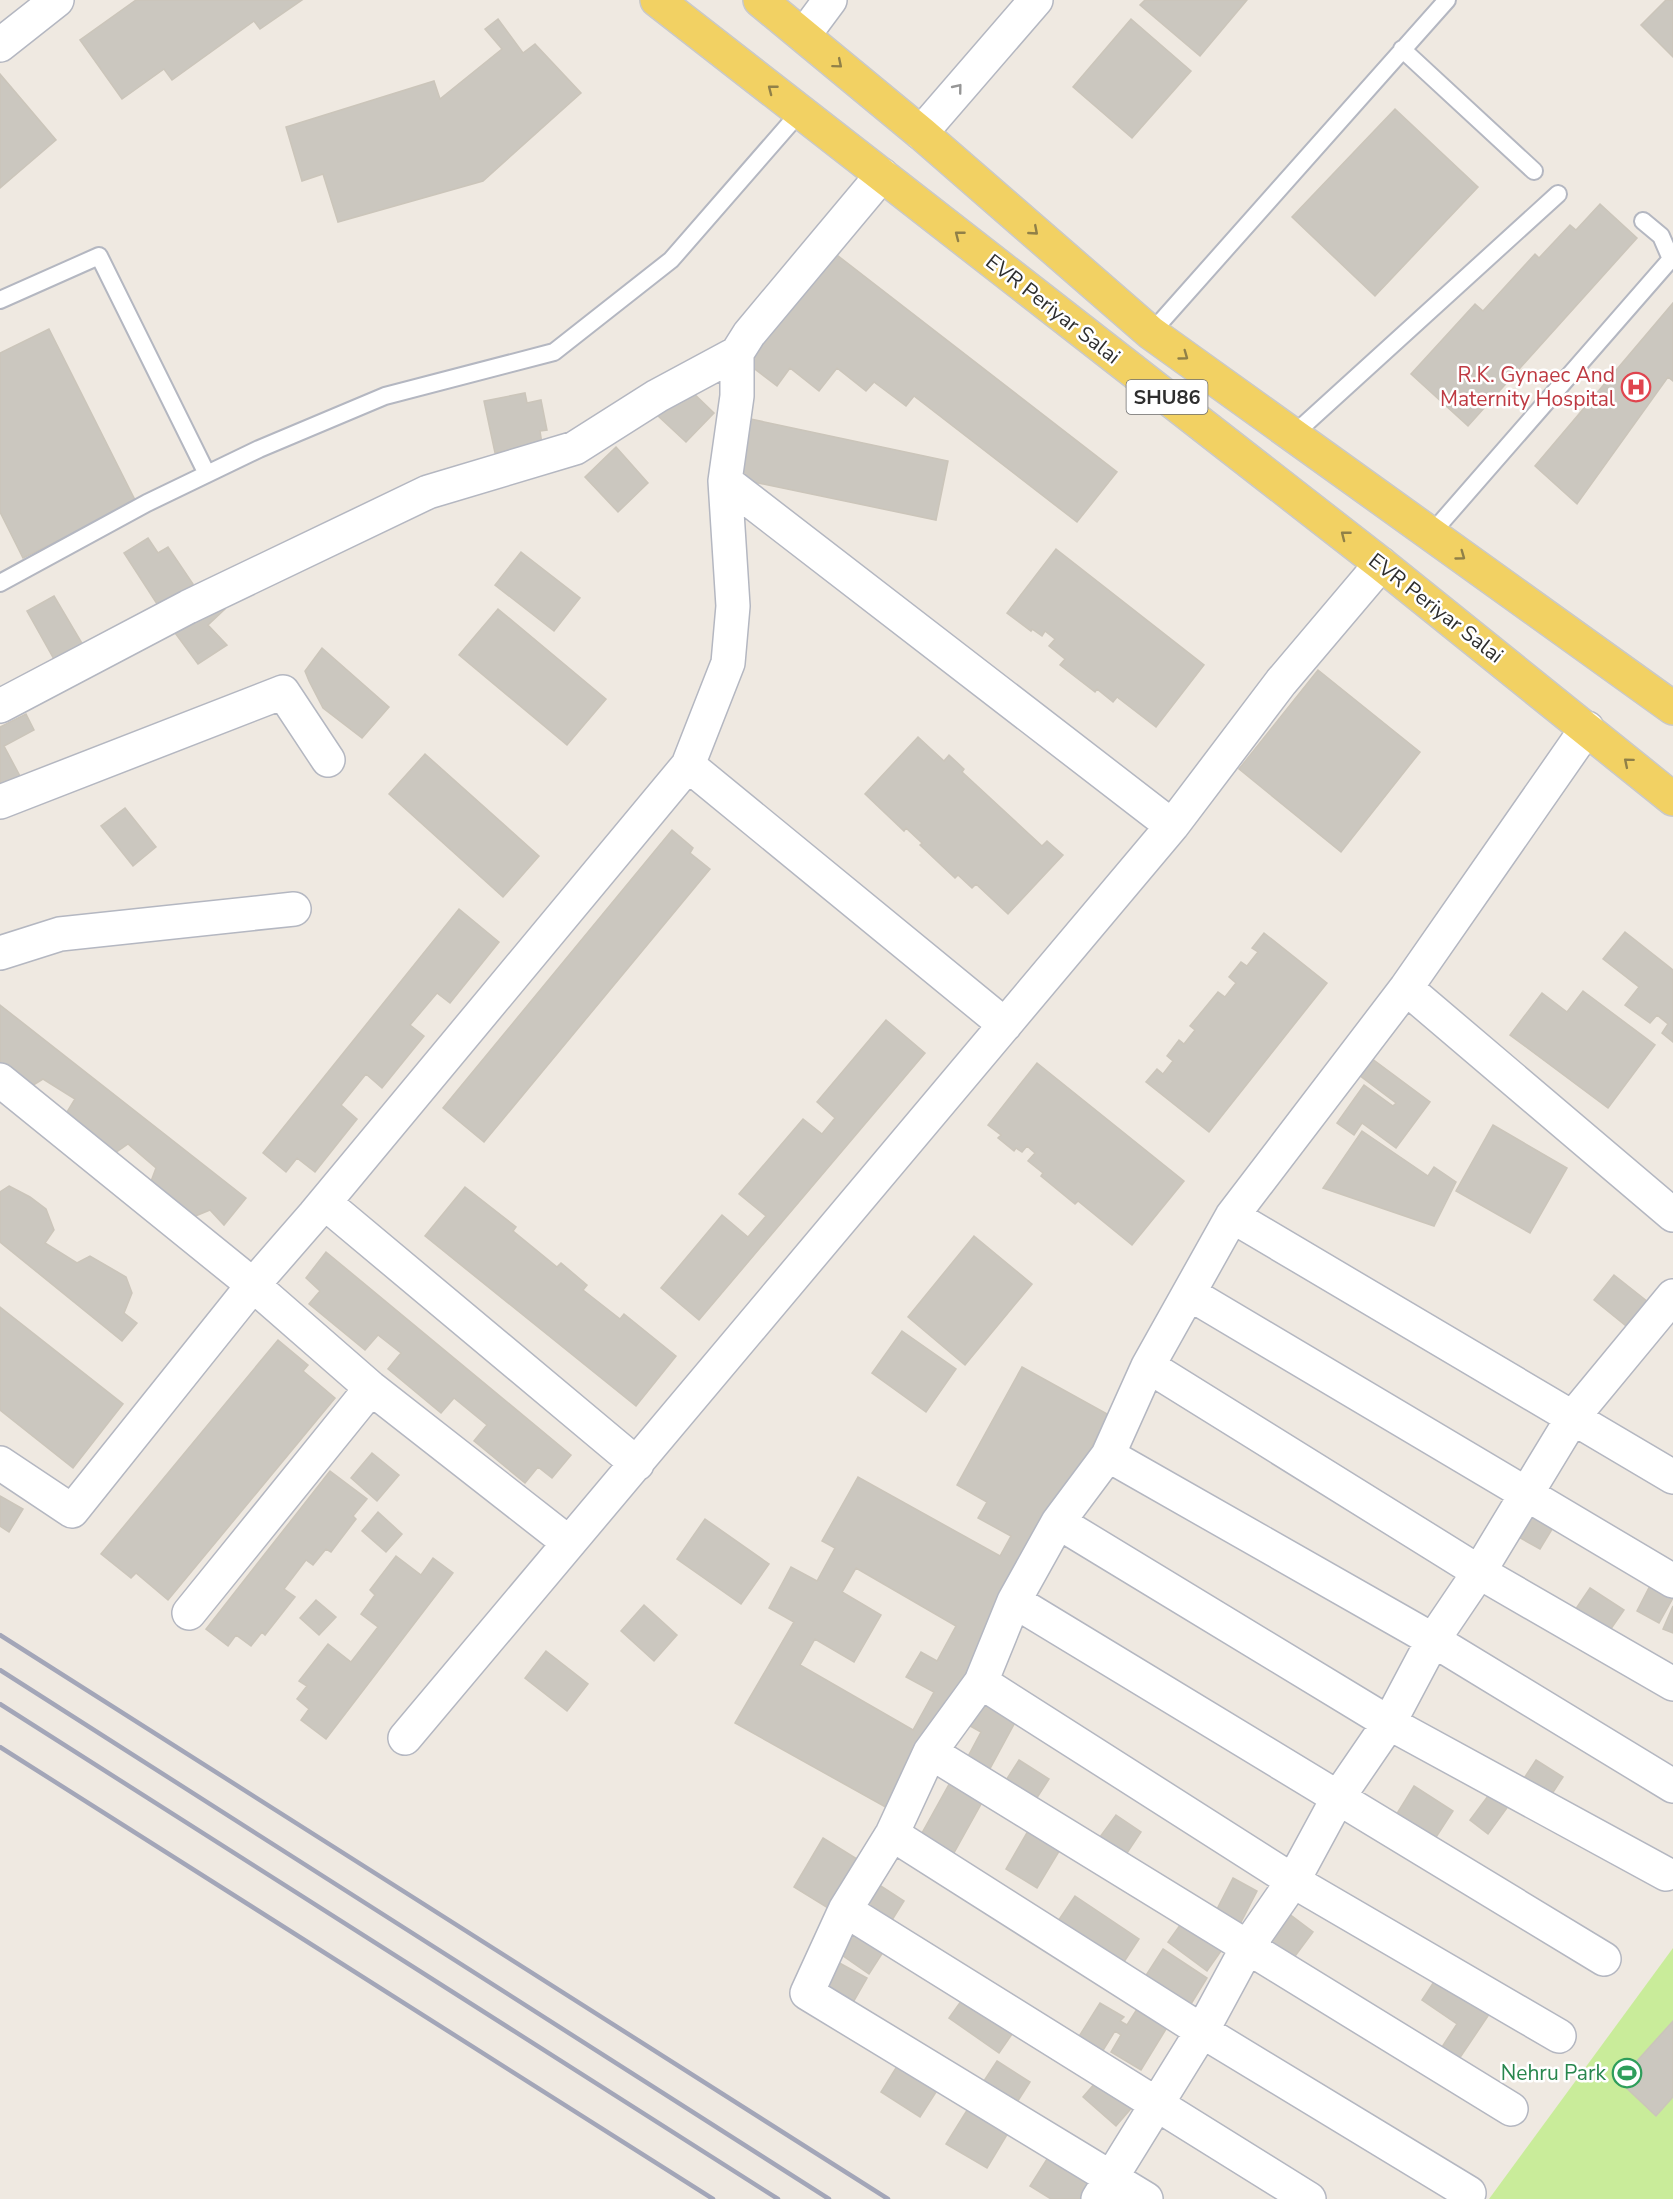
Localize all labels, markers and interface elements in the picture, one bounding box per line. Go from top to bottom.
one-way arrow [831,56,842,67]
one-way arrow [951,84,962,95]
one-way arrow [767,86,778,97]
one-way arrow [1027,224,1038,235]
one-way arrow [954,231,965,242]
street label: EVR Periyar Salai [980,248,1126,370]
one-way arrow [1177,349,1188,360]
place label: R.K. Gynaec And Maternity Hospital [1440,361,1616,413]
hospital icon: R.K. Gynaec And Maternity Hospital [1620,371,1652,403]
road number: SHU86 [1126,380,1208,414]
one-way arrow [1340,532,1351,543]
street label: EVR Periyar Salai [1363,547,1509,669]
one-way arrow [1455,549,1466,560]
one-way arrow [1624,758,1635,769]
sports icon: Nehru Park [1611,2057,1643,2089]
place label: Nehru Park [1501,2059,1606,2087]

